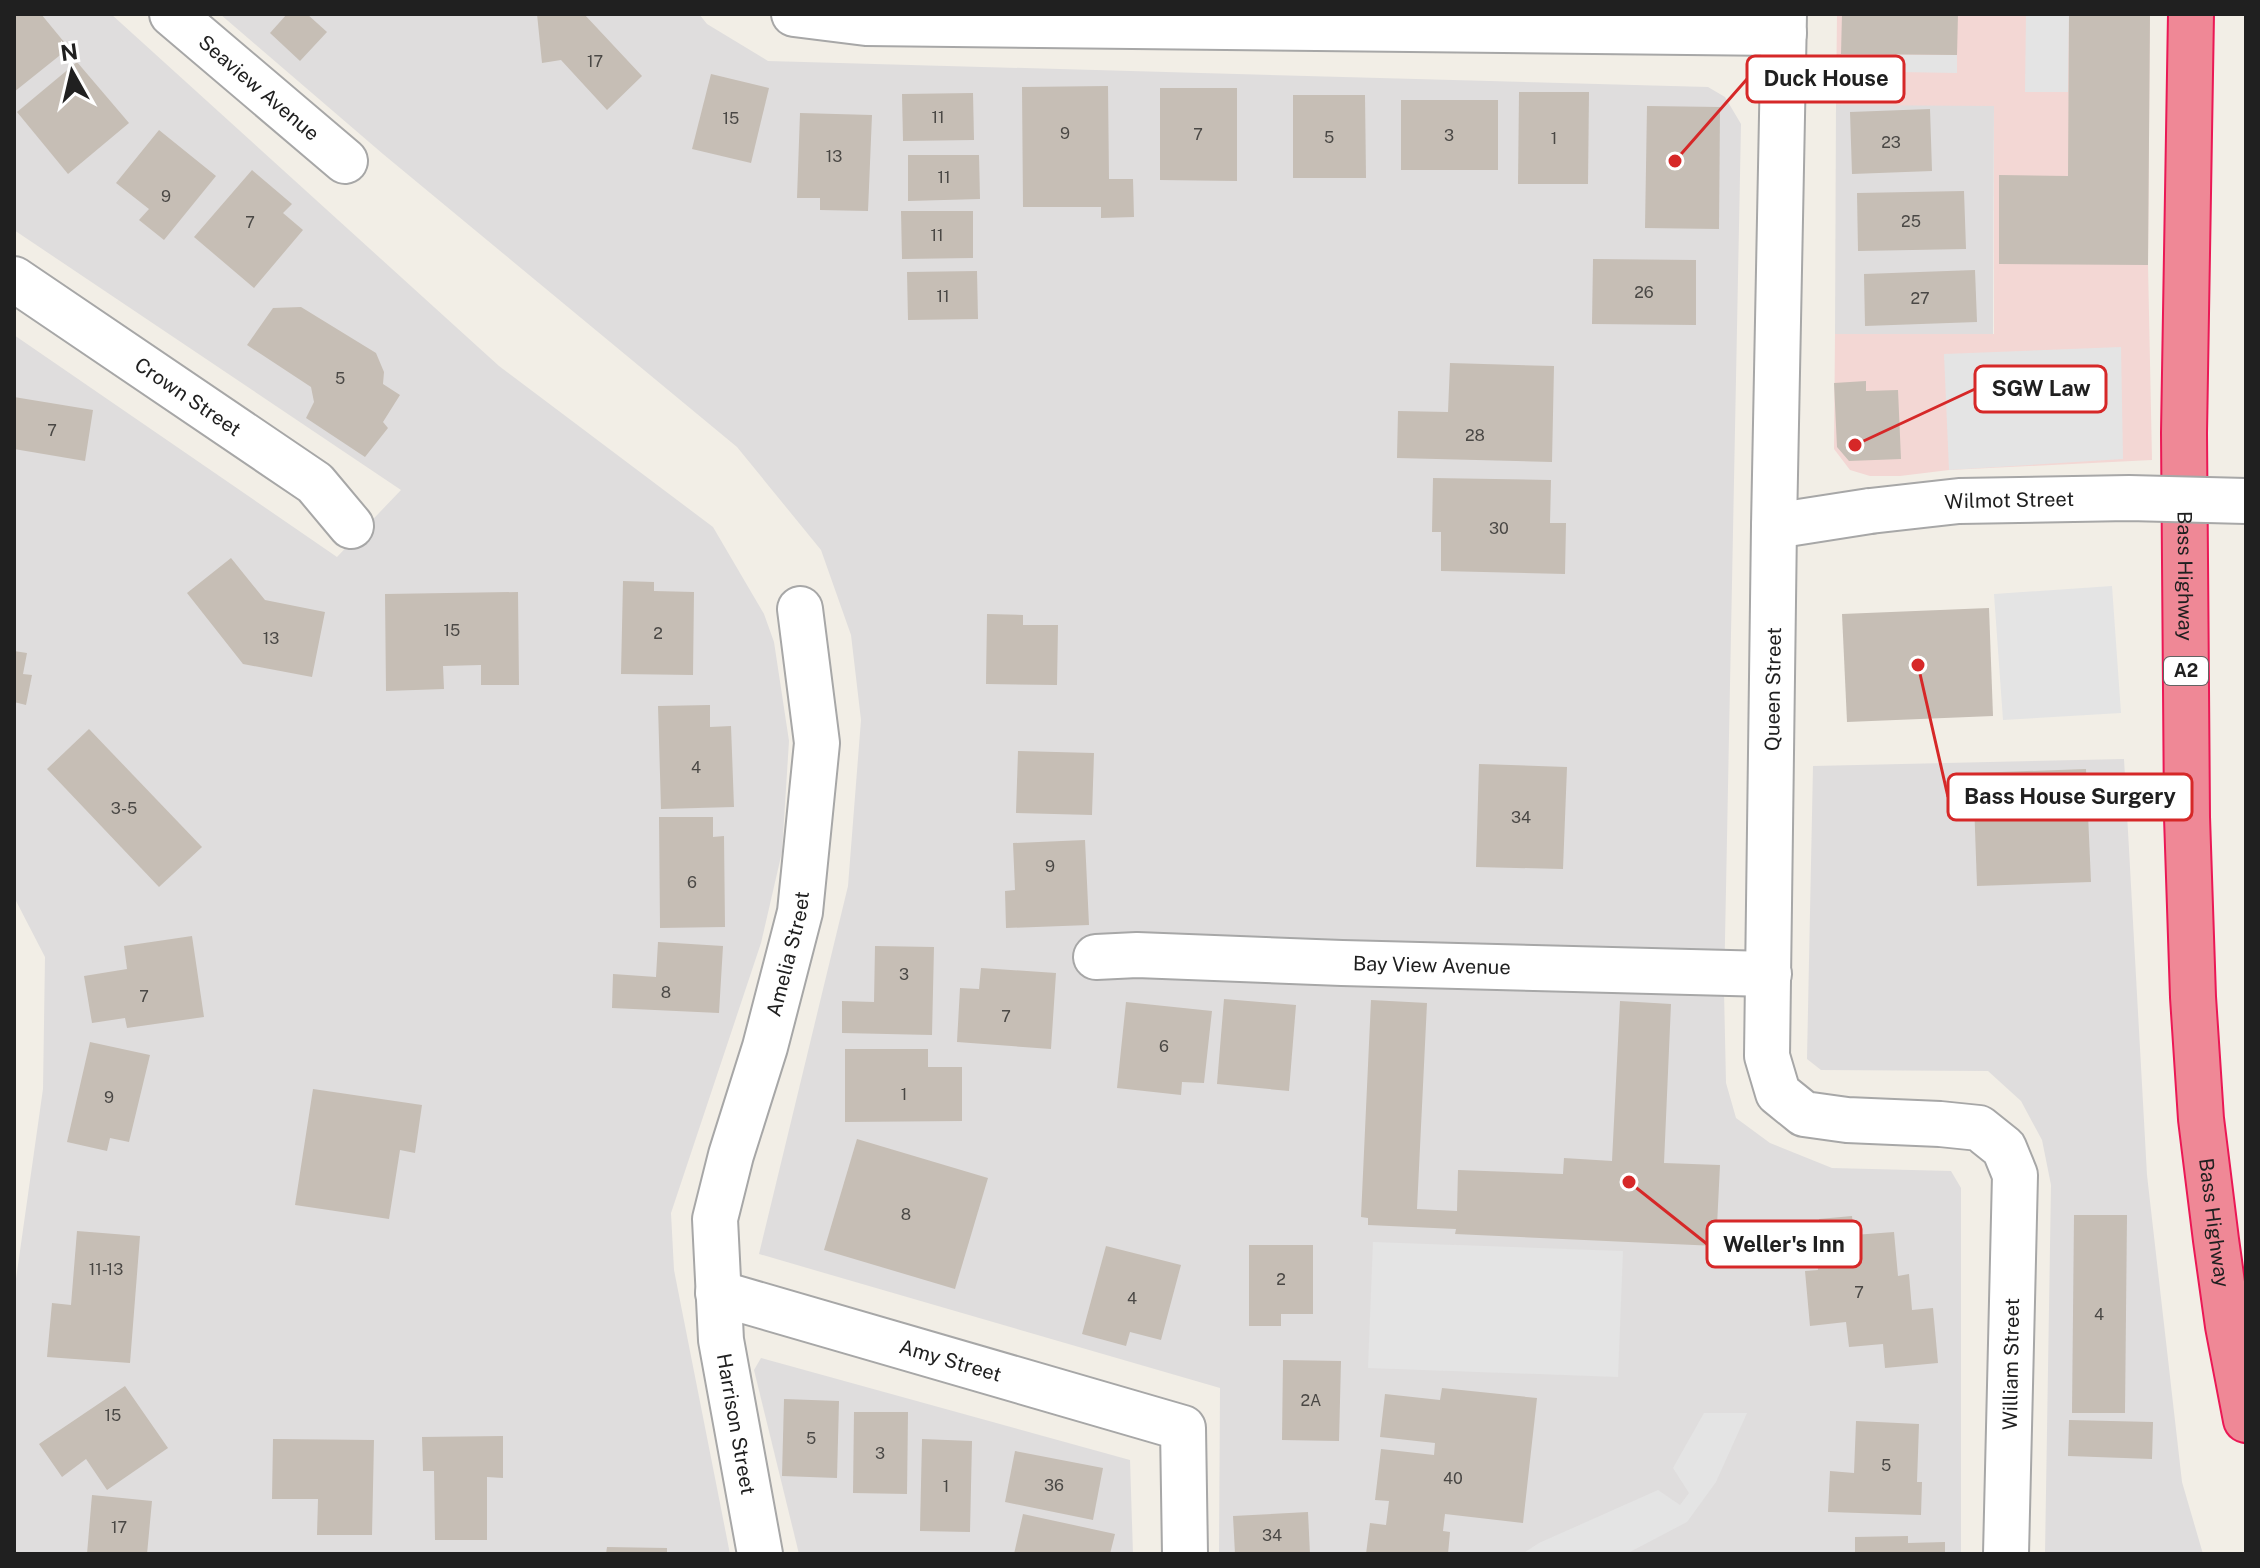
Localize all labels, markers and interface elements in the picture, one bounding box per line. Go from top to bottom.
street label: Seaview Avenue [194,30,324,146]
north arrow [32,32,112,112]
text: N [59,38,80,66]
house number: 17 [587,52,603,71]
callout: Duck House [1747,56,1904,102]
text: Duck House [1763,65,1889,91]
house number: 11 [931,108,945,127]
house number: 15 [723,109,739,128]
house number: 9 [1060,124,1070,143]
house number: 7 [1193,125,1203,144]
house number: 3 [1444,126,1454,145]
house number: 5 [1324,128,1334,147]
house number: 1 [1551,129,1557,148]
house number: 23 [1881,133,1901,152]
house number: 13 [826,147,842,166]
house number: 11 [937,168,951,187]
house number: 9 [161,187,171,206]
house number: 25 [1901,212,1921,231]
house number: 7 [245,213,255,232]
house number: 11 [930,226,944,245]
house number: 26 [1634,283,1654,302]
house number: 11 [936,287,950,306]
house number: 27 [1910,289,1930,308]
street label: Crown Street [130,352,246,441]
callout: SGW Law [1975,366,2106,412]
house number: 5 [335,369,345,388]
text: SGW Law [1991,375,2091,401]
house number: 7 [47,421,57,440]
house number: 28 [1465,426,1485,445]
street label: Wilmot Street [1943,487,2074,515]
street label: Bass Highway [2173,511,2198,641]
house number: 30 [1489,519,1509,538]
house number: 15 [444,621,460,640]
house number: 2 [653,624,663,643]
street label: Queen Street [1760,627,1786,751]
house number: 13 [263,629,279,648]
road number: A2 [2164,657,2208,685]
house number: 4 [691,758,701,777]
callout: Bass House Surgery [1948,774,2192,820]
text: Bass House Surgery [1964,783,2177,809]
house number: 3-5 [111,799,137,818]
house number: 34 [1511,808,1531,827]
house number: 9 [1045,857,1055,876]
house number: 6 [687,873,697,892]
street label: Amelia Street [761,890,814,1019]
street label: Bay View Avenue [1352,951,1511,979]
house number: 3 [899,965,909,984]
house number: 8 [661,983,671,1002]
house number: 7 [139,987,149,1006]
house number: 7 [1001,1007,1011,1026]
house number: 6 [1159,1037,1169,1056]
house number: 1 [901,1085,907,1104]
house number: 9 [104,1088,114,1107]
street label: Bass Highway [2194,1157,2235,1289]
house number: 8 [901,1205,911,1224]
callout: Weller's Inn [1707,1221,1861,1267]
text: Weller's Inn [1723,1231,1845,1257]
house number: 11-13 [89,1260,123,1279]
house number: 2 [1276,1270,1286,1289]
house number: 7 [1854,1283,1864,1302]
house number: 4 [1127,1289,1137,1308]
street label: William Street [1998,1298,2024,1430]
house number: 4 [2094,1305,2104,1324]
street label: Amy Street [897,1334,1004,1387]
street label: Harrison Street [712,1351,760,1497]
house number: 2A [1301,1391,1321,1410]
house number: 15 [105,1406,121,1425]
house number: 5 [806,1429,816,1448]
house number: 3 [875,1444,885,1463]
house number: 5 [1881,1456,1891,1475]
house number: 40 [1443,1469,1463,1488]
house number: 36 [1044,1476,1064,1495]
house number: 1 [943,1477,949,1496]
house number: 17 [111,1518,127,1537]
house number: 34 [1262,1526,1282,1545]

